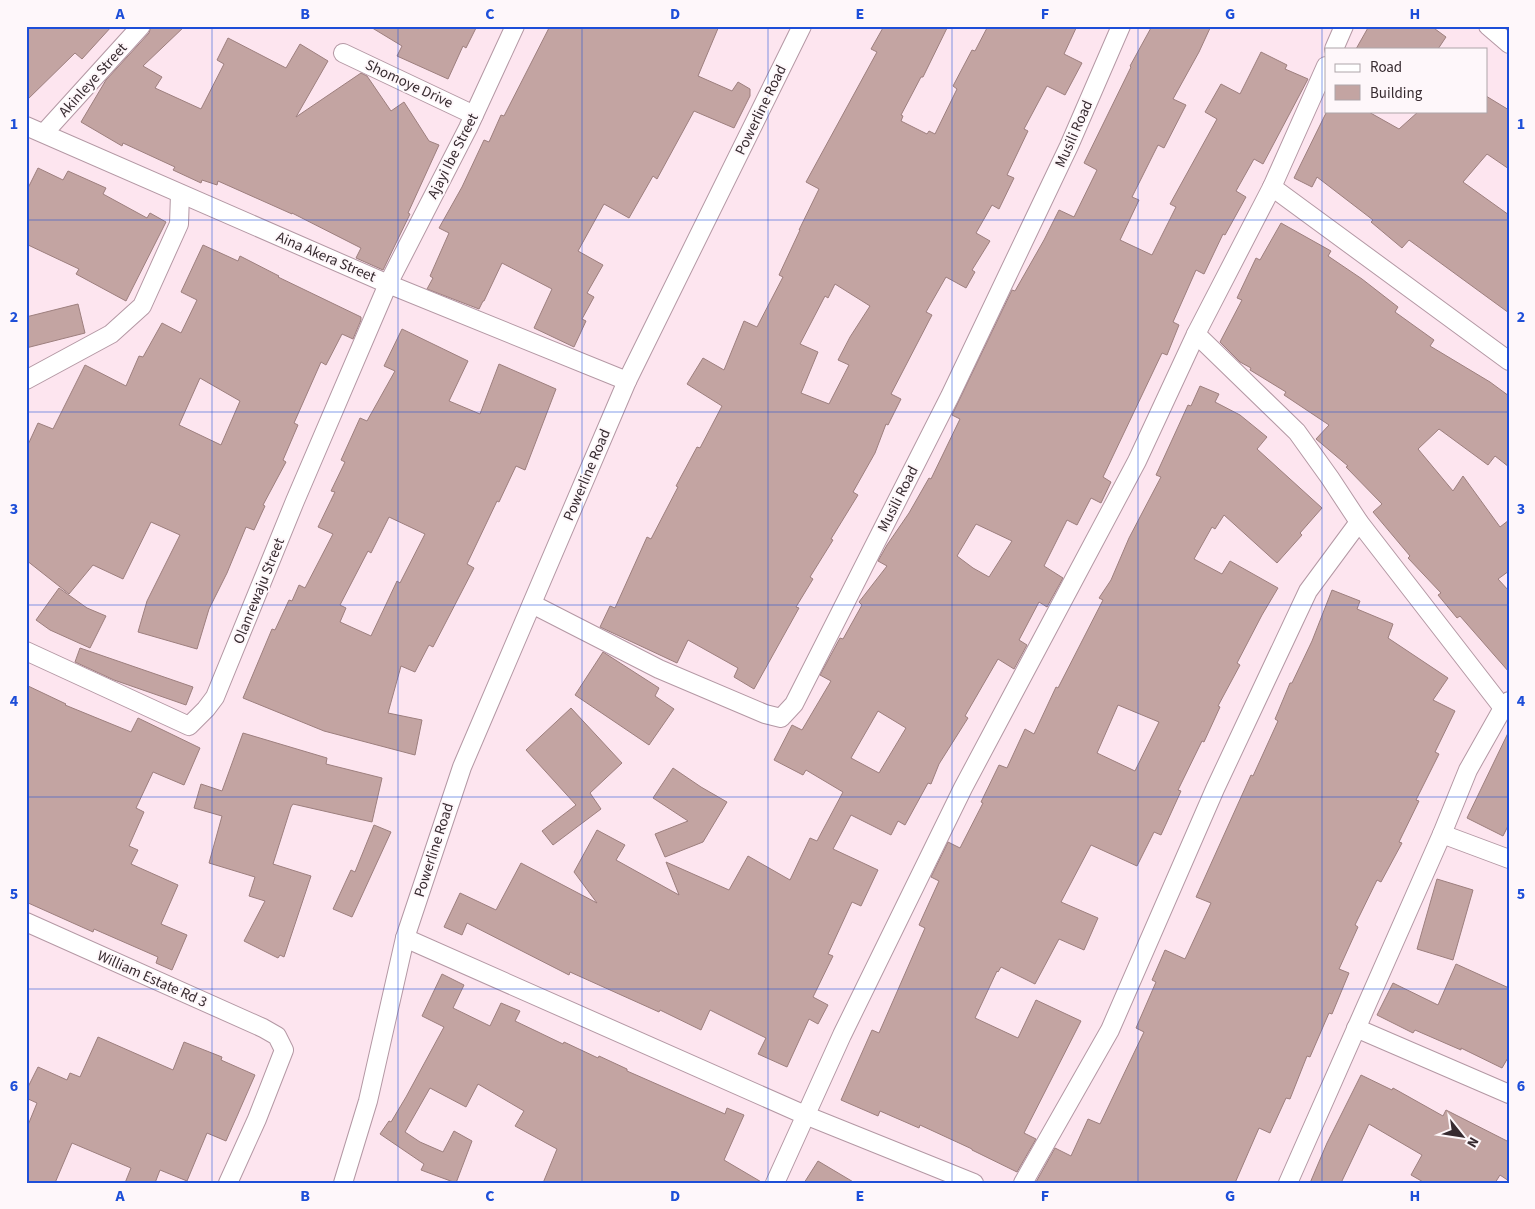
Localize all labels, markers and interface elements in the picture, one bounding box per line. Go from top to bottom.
text: A [114,3,125,25]
text: B [300,3,310,25]
text: C [485,3,495,25]
text: D [670,3,680,25]
text: E [856,3,864,25]
text: F [1041,3,1049,25]
text: G [1225,3,1235,25]
text: H [1410,3,1420,25]
street label: Akinleye Street [54,38,132,122]
legend [1325,48,1488,112]
street label: Shomoye Drive [362,54,456,114]
text: Road [1370,57,1402,78]
street label: Powerline Road [730,61,792,159]
text: Building [1370,83,1423,104]
street label: Musili Road [1050,97,1098,171]
street label: Ajayi Ibe Street [422,110,484,202]
text: 1 [10,113,18,135]
text: 1 [1517,113,1525,135]
street label: Aina Akera Street [273,227,379,287]
text: 2 [10,306,18,328]
text: 2 [1517,306,1525,328]
street label: Powerline Road [558,426,616,524]
street label: Musili Road [872,462,924,536]
text: 3 [10,498,18,520]
text: 3 [1517,498,1525,520]
street label: Olanrewaju Street [228,535,290,647]
text: 4 [10,690,19,712]
text: 4 [1517,690,1526,712]
street label: Powerline Road [409,800,459,900]
text: 5 [10,883,18,905]
text: 5 [1517,883,1525,905]
street label: William Estate Rd 3 [94,945,210,1013]
text: 6 [10,1075,18,1097]
text: 6 [1517,1075,1525,1097]
north arrow [1438,1112,1488,1162]
text: N [1461,1133,1483,1151]
text: A [114,1185,125,1207]
text: B [300,1185,310,1207]
text: C [485,1185,495,1207]
text: D [670,1185,680,1207]
text: E [856,1185,864,1207]
text: F [1041,1185,1049,1207]
text: G [1225,1185,1235,1207]
text: H [1410,1185,1420,1207]

